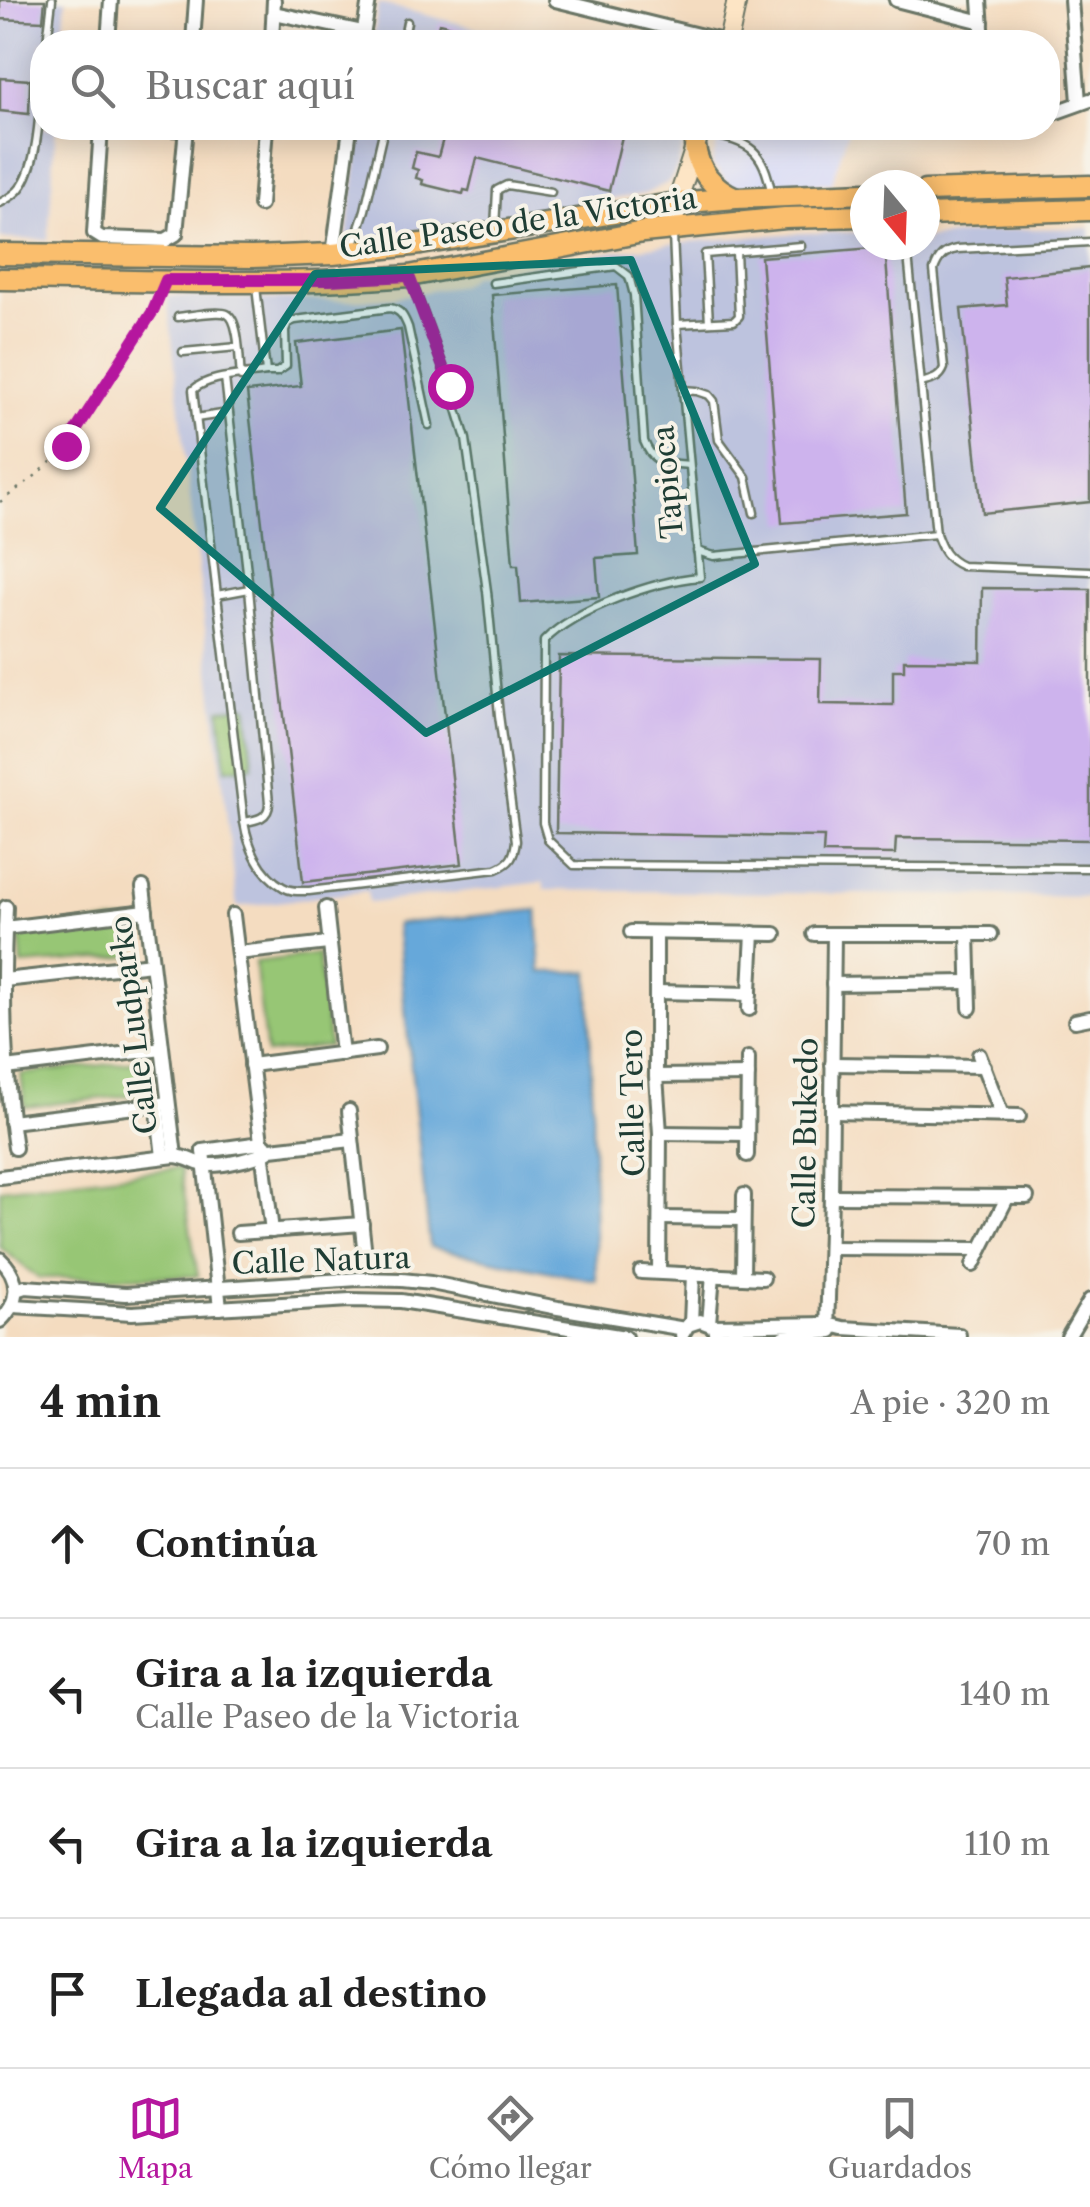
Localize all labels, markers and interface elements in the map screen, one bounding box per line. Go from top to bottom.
search box [30,30,1060,140]
icon: search [65,58,120,113]
text: Buscar aquí [145,62,355,109]
north arrow [850,170,940,260]
street label: Calle Paseo de la Victoria [337,179,699,266]
route start [428,364,474,410]
route end [44,424,90,470]
street label: Tapioca [644,424,691,540]
street label: Calle Ludparko [102,914,165,1136]
street label: Calle Tero [613,1029,652,1177]
street label: Calle Bukedo [785,1037,826,1229]
street label: Calle Natura [231,1239,411,1282]
text: 4 min [40,1376,161,1428]
text: A pie · 320 m [851,1383,1050,1422]
icon: ahead [40,1516,95,1571]
text: Continúa [135,1520,318,1567]
text: 70 m [976,1524,1050,1563]
text: Gira a la izquierda [135,1650,492,1697]
icon: left [40,1666,95,1721]
text: 140 m [959,1674,1050,1713]
text: Calle Paseo de la Victoria [135,1697,519,1736]
icon: left [40,1816,95,1871]
text: Gira a la izquierda [135,1820,492,1867]
text: 110 m [964,1824,1050,1863]
icon: arrive [40,1966,95,2021]
text: Llegada al destino [135,1970,487,2017]
tab: Mapa [118,2091,193,2185]
tab: Cómo llegar [429,2091,592,2185]
tab: Guardados [828,2091,972,2185]

